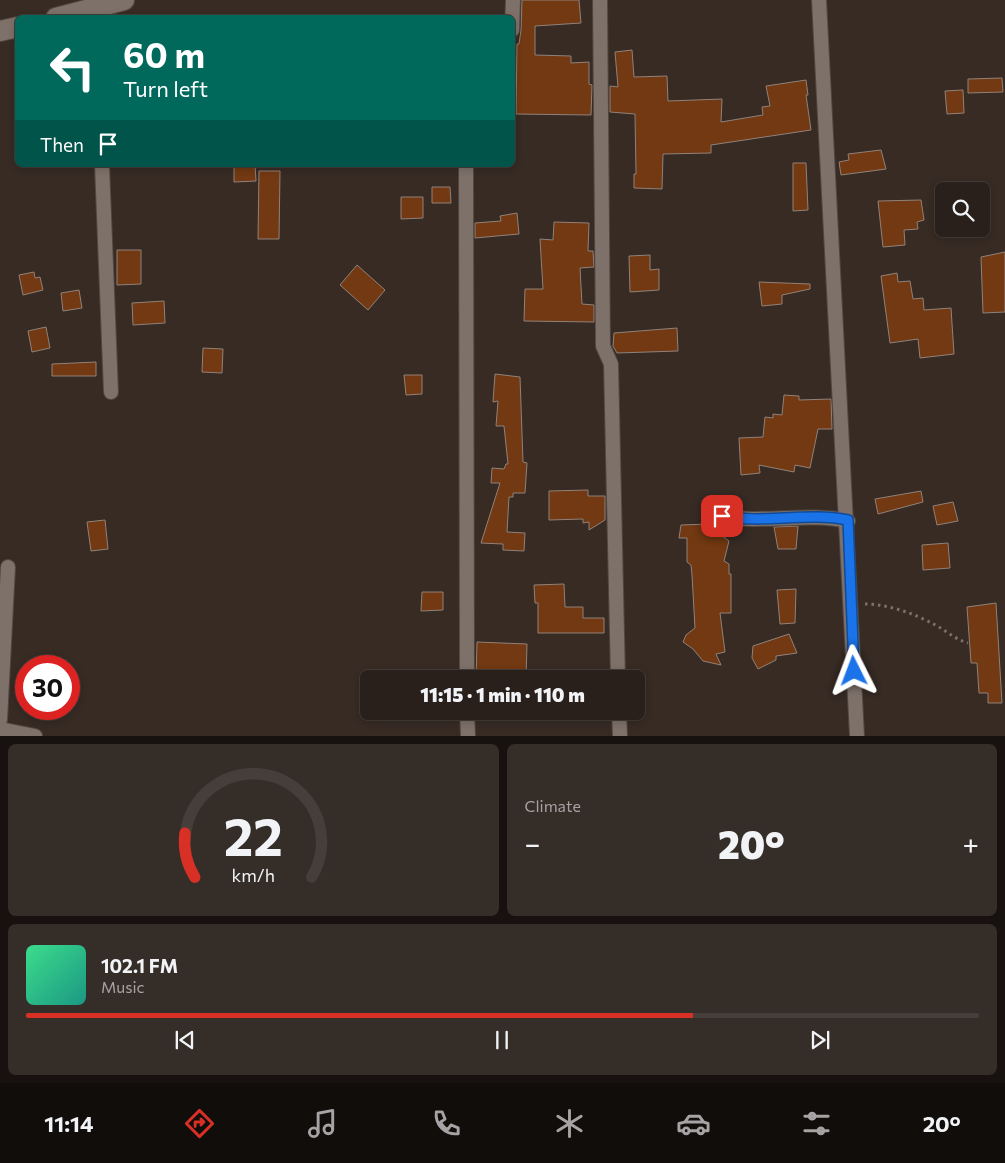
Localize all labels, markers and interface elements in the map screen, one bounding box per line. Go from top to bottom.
text: 60 m [123,32,205,75]
icon: left [40,35,105,100]
text: Turn left [123,75,208,102]
icon: arrive [94,130,122,158]
text: Then [40,133,84,156]
map controls [935,182,990,237]
button: search [935,182,990,237]
pin [701,495,743,537]
icon: arrive [708,502,736,530]
position arrow [827,644,879,696]
speed limit sign: 30 [15,655,80,720]
text: 11:15 · 1 min · 110 m [420,683,585,706]
text: Climate [525,796,581,815]
text: 22 [224,803,283,867]
text: 20° [718,820,785,867]
text: − [525,826,540,860]
text: + [963,826,979,860]
text: km/h [232,864,275,886]
text: 102.1 FM [101,954,178,977]
text: Music [101,977,145,996]
icon: previous [171,1026,199,1054]
icon: pause [488,1026,516,1054]
icon: next [806,1026,834,1054]
icon: directions [182,1106,217,1141]
icon: music [305,1106,340,1141]
icon: phone [429,1106,464,1141]
icon: climate [552,1106,587,1141]
icon: car [676,1106,711,1141]
icon: filters [799,1106,834,1141]
text: 11:14 [44,1110,93,1137]
text: 20° [923,1110,961,1137]

